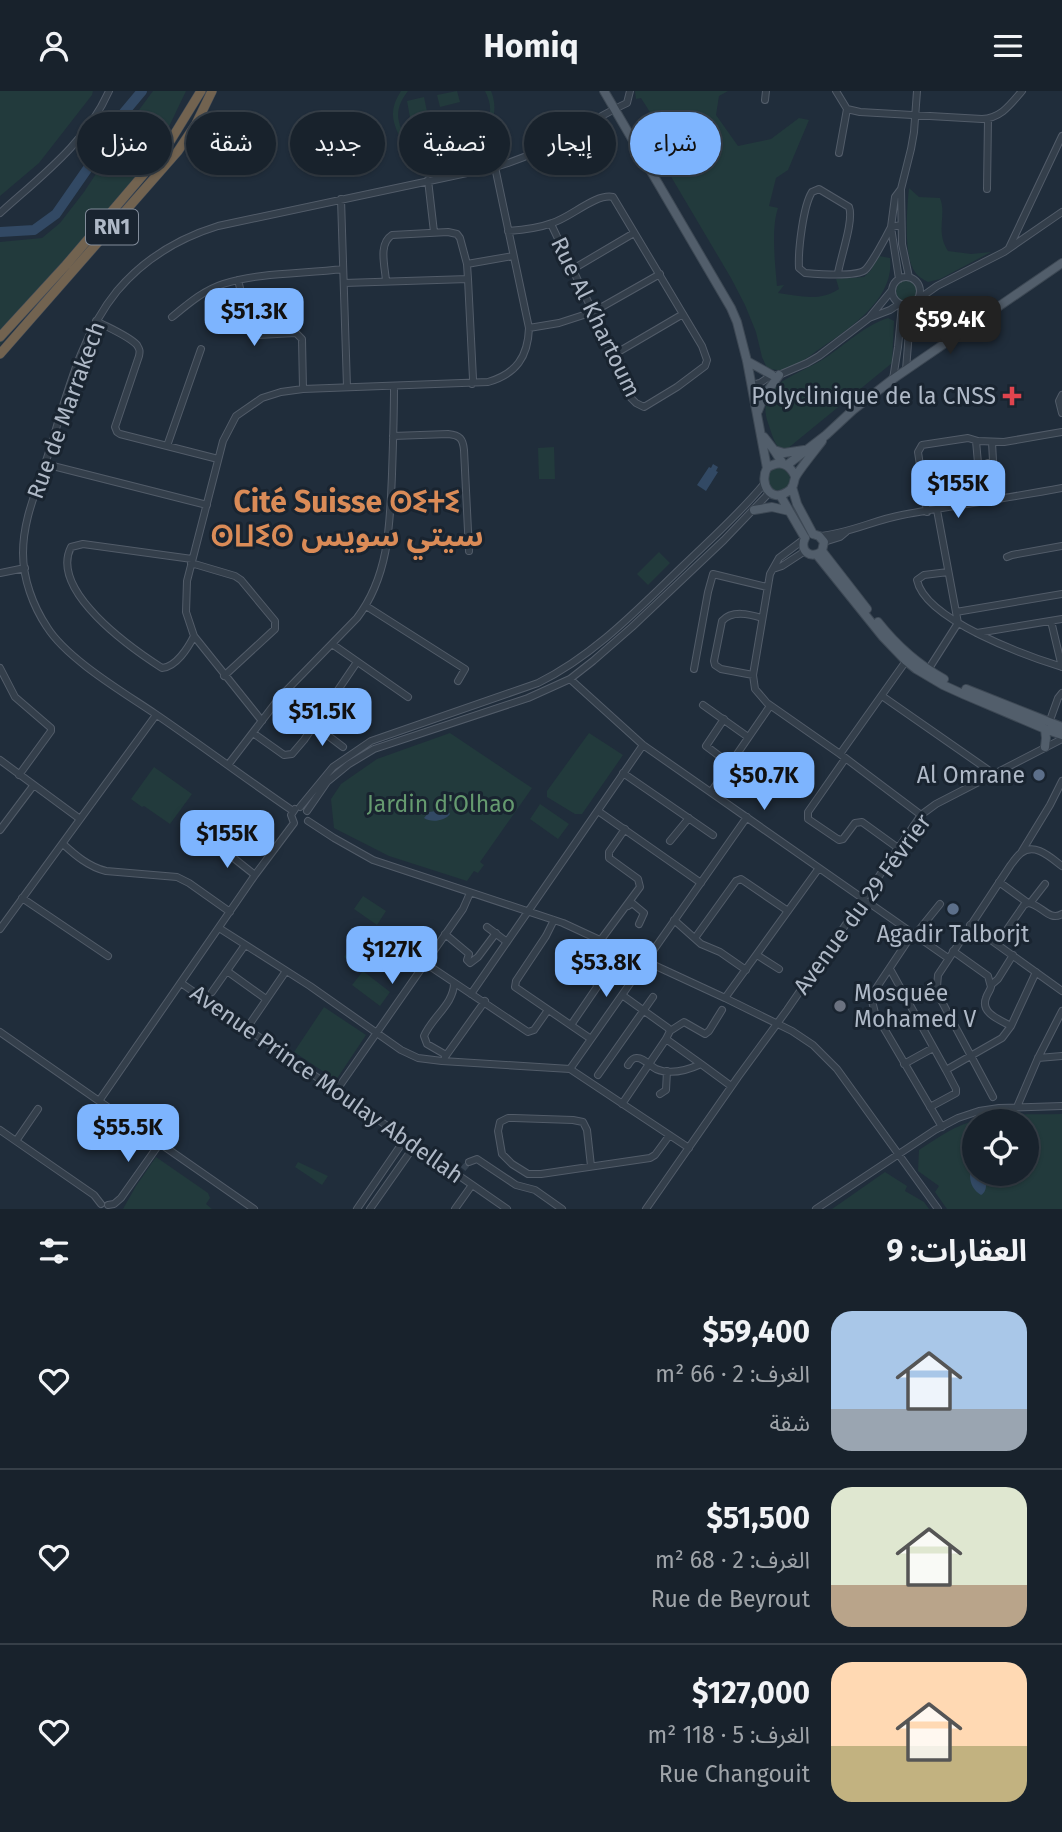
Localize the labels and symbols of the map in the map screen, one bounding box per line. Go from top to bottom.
road number: RN1 [86,209,138,245]
street label: Rue Al Khartoum [545,232,647,402]
pin: $51.3K [197,289,311,348]
pin: $59.4K [893,296,1007,356]
street label: Rue de Marrakech [21,317,111,503]
place label: Polyclinique de la CNSS [751,382,996,410]
marker: Polyclinique de la CNSS [1002,386,1022,406]
pin: $155K [909,461,1007,520]
district label: Cité Suisse ⵙⵉⵜⵉ ⵙⵡⵉⵙ سيتي سويس [210,484,484,560]
pin: $51.5K [265,689,379,748]
pin: $50.7K [707,753,821,812]
place label: Al Omrane [917,761,1025,789]
marker: Al Omrane [1031,767,1047,783]
park label: Jardin d'Olhao [367,790,515,818]
street label: Avenue du 29 Février [787,808,937,1000]
pin: $155K [178,811,276,870]
marker: Agadir Talborjt [945,901,961,917]
place label: Agadir Talborjt [877,920,1030,948]
pin: $127K [343,927,441,986]
pin: $53.8K [549,939,663,999]
street label: Avenue Prince Moulay Abdellah [185,979,469,1189]
place label: Mosquée Mohamed V [854,979,976,1033]
marker: Mosquée Mohamed V [832,998,848,1014]
pin: $55.5K [71,1105,185,1164]

